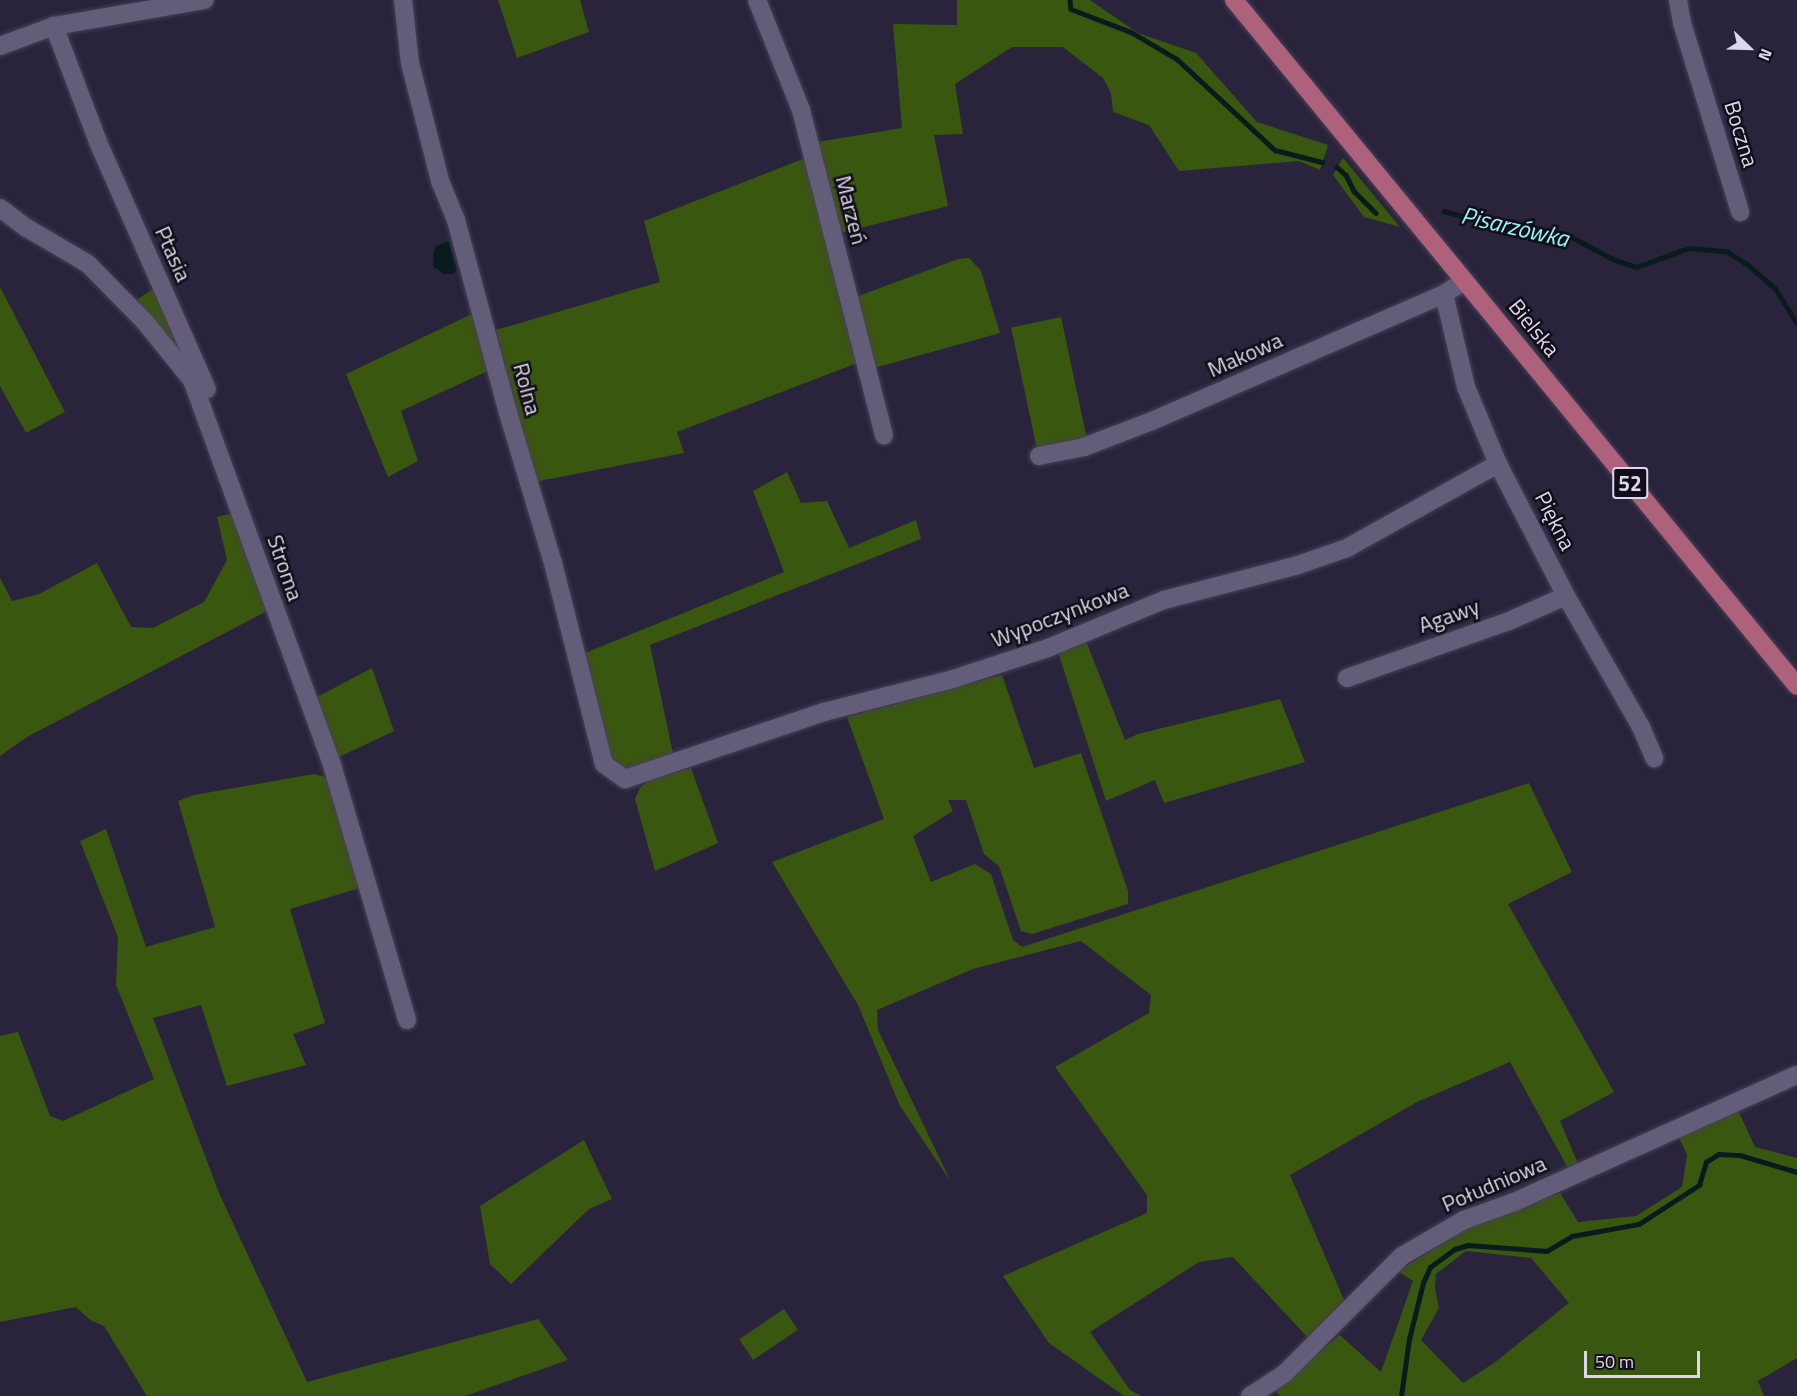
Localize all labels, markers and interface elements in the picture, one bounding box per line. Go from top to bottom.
north arrow [1719,18,1779,78]
text: N [1752,45,1779,65]
street label: Boczna [1718,98,1764,170]
street label: Marzeń [830,173,872,247]
water label: Pisarzówka [1458,201,1572,253]
street label: Ptasia [149,222,197,286]
street label: Bielska [1503,294,1565,362]
street label: Makowa [1204,327,1286,383]
street label: Rolna [507,360,547,418]
road number: 52 [1612,465,1648,501]
street label: Piękna [1529,487,1581,555]
street label: Stroma [261,532,309,604]
street label: Wypoczynkowa [988,577,1132,653]
street label: Agawy [1415,593,1483,639]
street label: Południowa [1438,1150,1550,1218]
scale bar [1587,1339,1702,1377]
text: 50 m [1595,1348,1634,1375]

